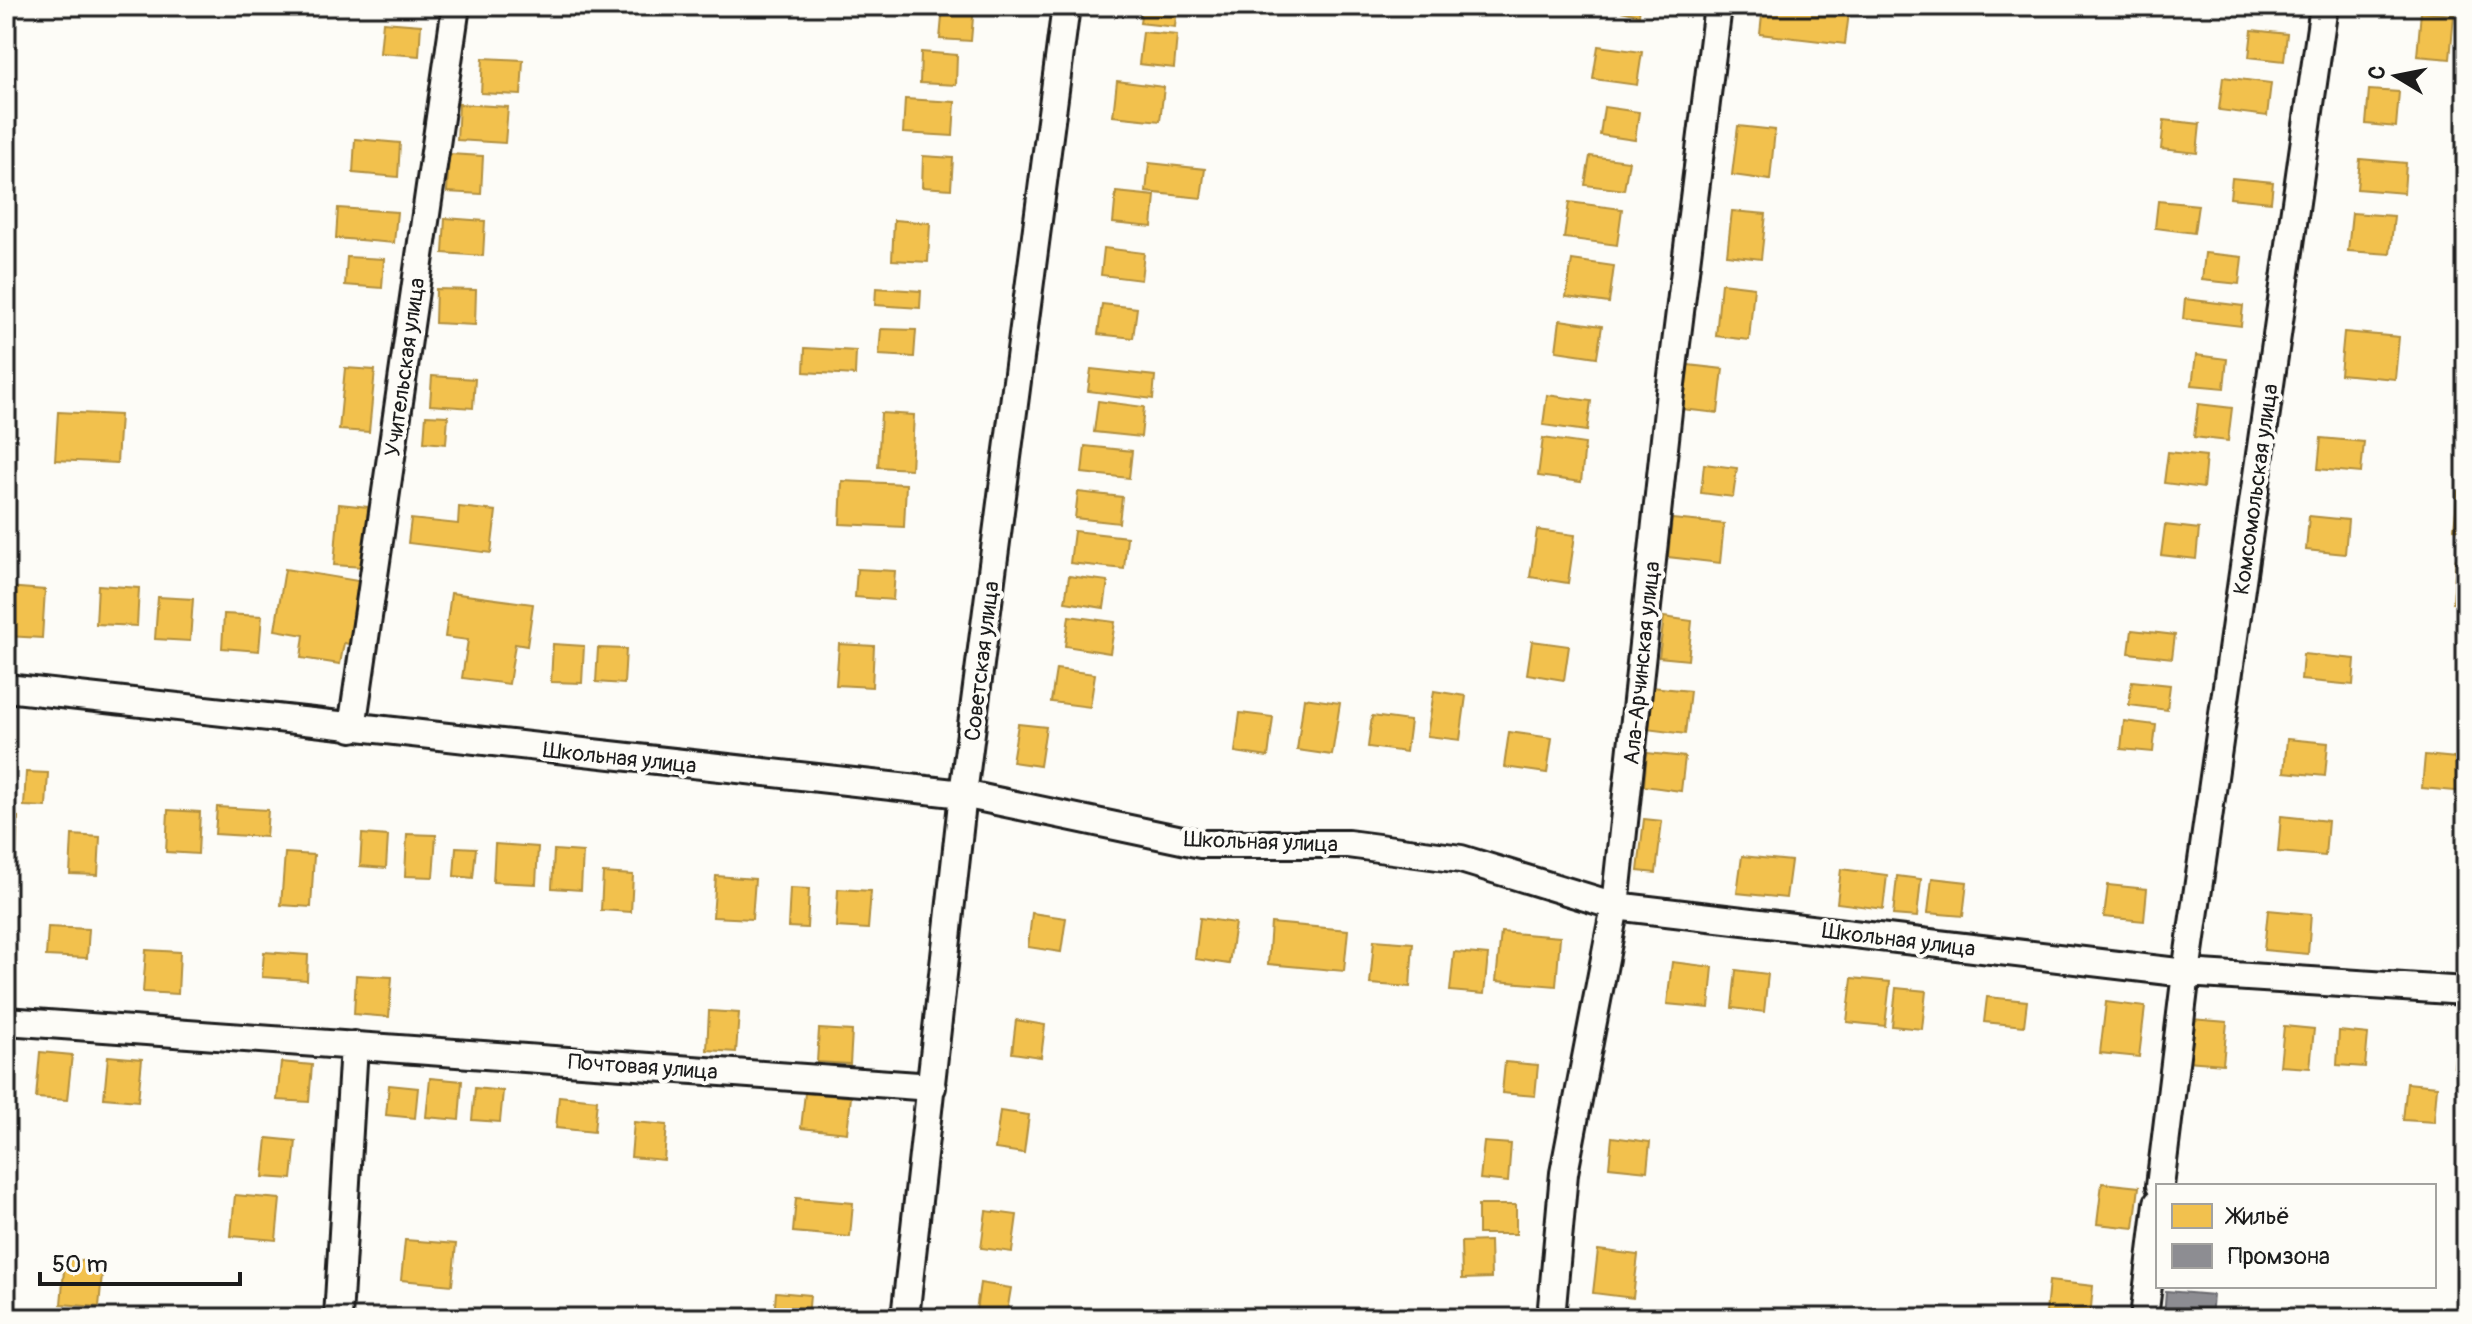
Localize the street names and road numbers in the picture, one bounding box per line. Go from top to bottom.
street label: Учительская улица [379,276,431,458]
street label: Комсомольская улица [2227,382,2285,596]
street label: Ала-Арчинская улица [1617,560,1667,766]
street label: Советская улица [958,580,1006,743]
street label: Школьная улица [542,736,698,780]
street label: Школьная улица [1184,825,1338,859]
street label: Школьная улица [1821,917,1977,963]
street label: Почтовая улица [567,1048,719,1086]

